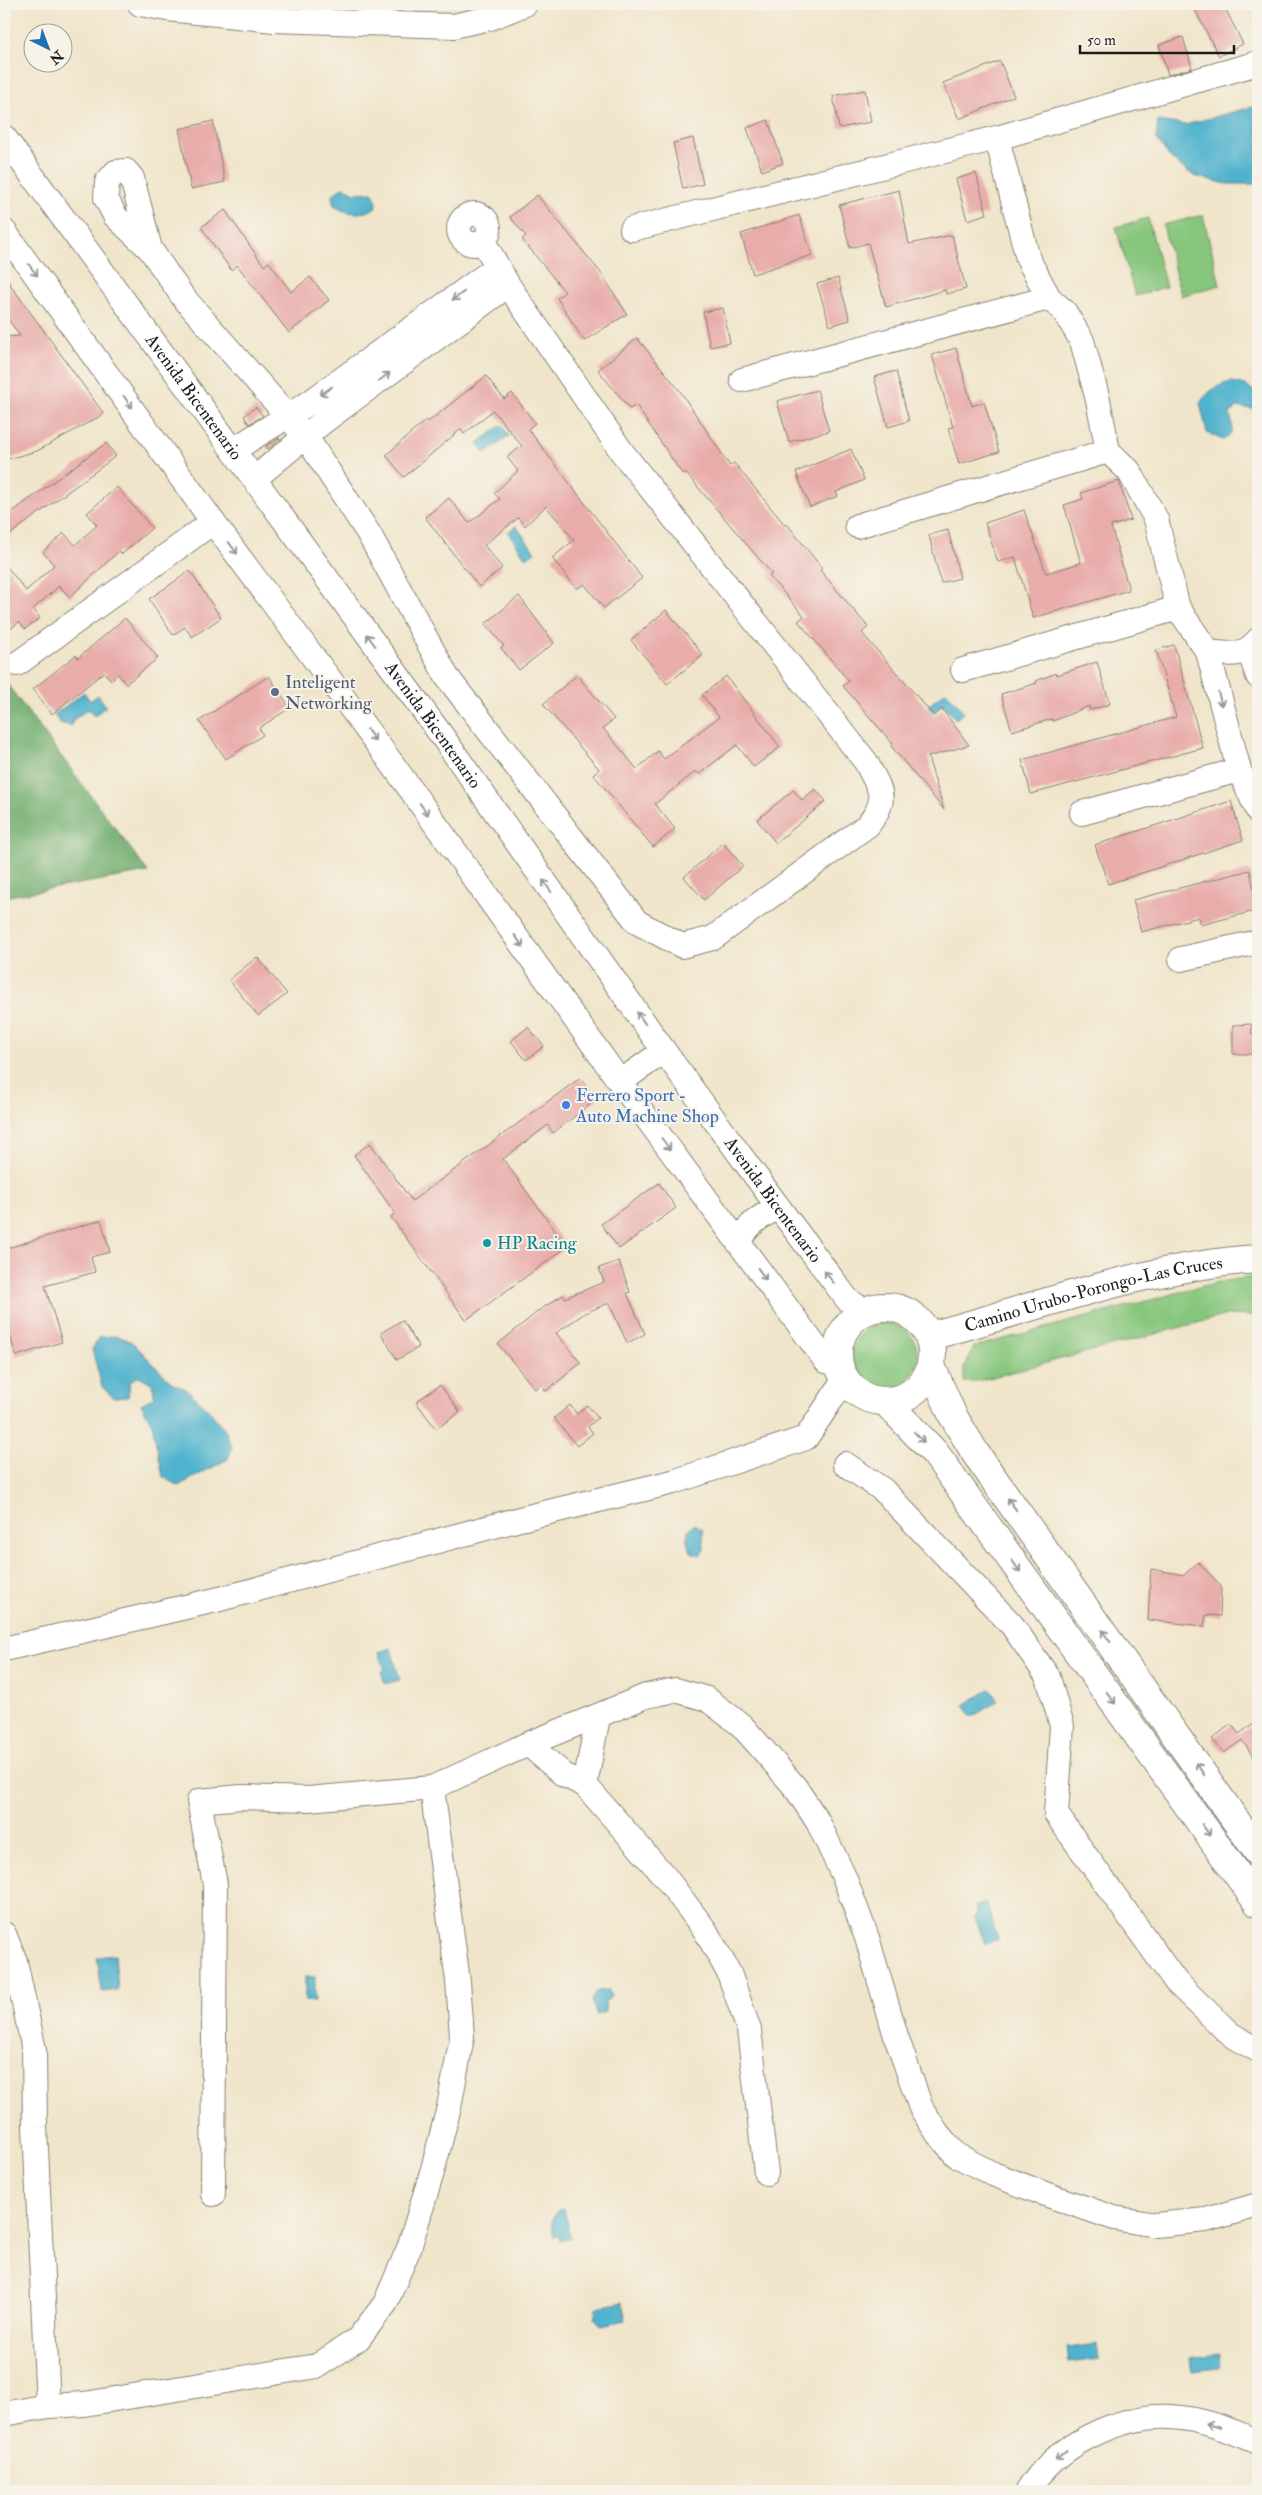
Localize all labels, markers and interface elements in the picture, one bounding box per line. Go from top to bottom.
north arrow [22,22,72,72]
scale bar [1080,22,1233,54]
text: 50 m [1087,31,1116,50]
text: N [46,46,67,68]
one-way arrow [28,263,38,277]
one-way arrow [451,291,465,301]
street label: Avenida Bicentenario [139,329,248,465]
one-way arrow [377,372,391,382]
one-way arrow [319,386,333,396]
one-way arrow [122,395,133,408]
one-way arrow [227,541,238,554]
one-way arrow [366,633,376,647]
street label: Avenida Bicentenario [379,656,487,793]
place label: Inteligent Networking [285,671,373,715]
marker: Inteligent Networking [269,686,281,698]
one-way arrow [1216,690,1226,706]
one-way arrow [366,728,376,742]
one-way arrow [419,802,430,815]
one-way arrow [542,879,552,893]
one-way arrow [514,934,524,948]
one-way arrow [636,1012,646,1026]
place label: Ferrero Sport - Auto Machine Shop [575,1084,719,1128]
marker: Ferrero Sport - Auto Machine Shop [560,1099,572,1111]
street label: Avenida Bicentenario [718,1132,827,1268]
one-way arrow [660,1136,671,1150]
place label: HP Racing [497,1232,578,1255]
marker: HP Racing [481,1237,493,1249]
street label: Camino Urubo-Porongo-Las Cruces [962,1251,1224,1338]
one-way arrow [757,1267,767,1281]
one-way arrow [824,1271,835,1284]
one-way arrow [913,1430,925,1443]
one-way arrow [1007,1497,1017,1511]
one-way arrow [1011,1559,1021,1573]
one-way arrow [1101,1630,1111,1644]
one-way arrow [1106,1691,1116,1705]
one-way arrow [1195,1762,1205,1776]
one-way arrow [1201,1823,1211,1837]
one-way arrow [1205,2419,1221,2429]
one-way arrow [1054,2449,1067,2461]

